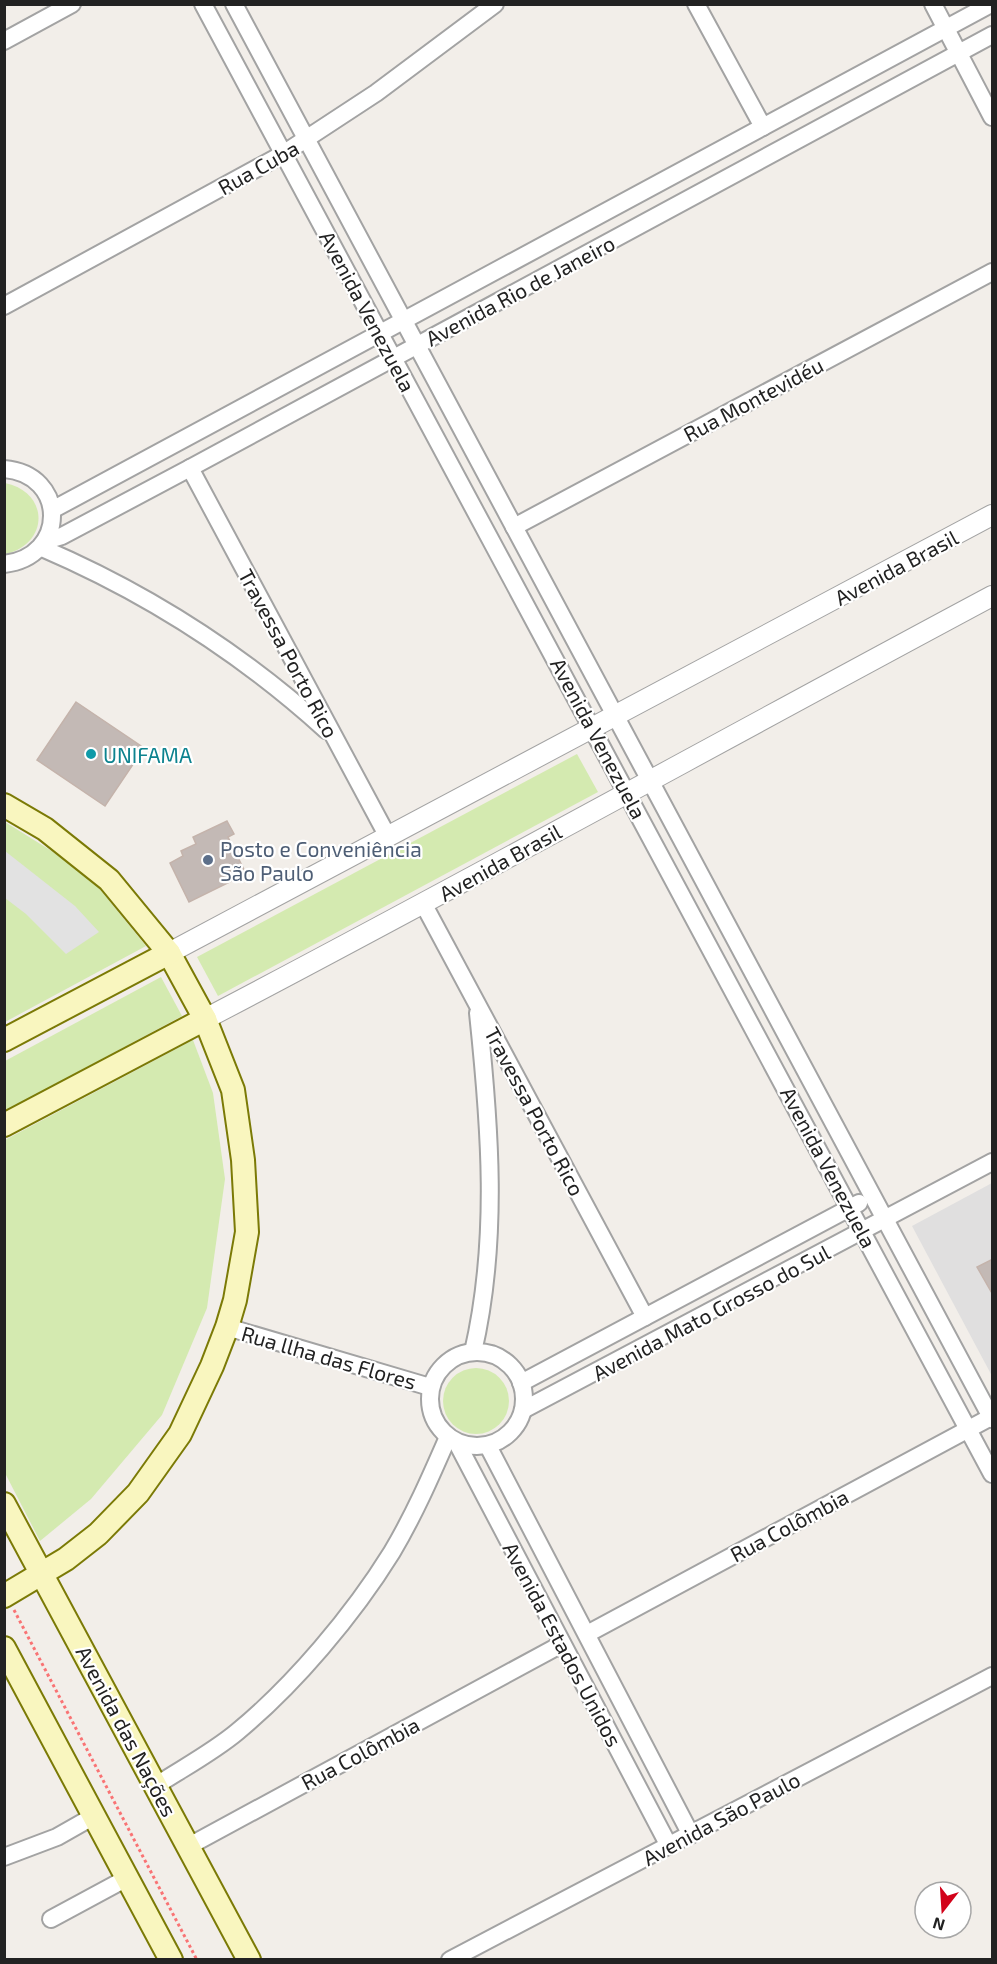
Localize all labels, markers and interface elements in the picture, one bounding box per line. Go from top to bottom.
street label: Rua Cuba [213,135,303,199]
street label: Avenida Venezuela [315,226,421,396]
street label: Avenida Rio de Janeiro [421,230,619,350]
street label: Rua Montevidéu [679,352,827,446]
street label: Avenida Brasil [830,524,962,610]
street label: Travessa Porto Rico [234,564,344,742]
street label: Avenida Venezuela [546,653,652,823]
place label: UNIFAMA [103,742,192,767]
marker: UNIFAMA [84,747,98,761]
street label: Avenida Brasil [435,818,566,906]
place label: Posto e Conveniência São Paulo [220,836,422,885]
marker: Posto e Conveniência São Paulo [201,853,215,867]
street label: Travessa Porto Rico [480,1022,590,1200]
street label: Avenida Venezuela [776,1082,882,1252]
street label: Avenida Mato Grosso do Sul [588,1238,835,1385]
street label: Rua llha das Flores [239,1320,419,1394]
street label: Rua Colômbia [726,1483,852,1567]
street label: Avenida Estados Unidos [498,1538,628,1750]
street label: Avenida das Nações [70,1641,183,1822]
street label: Rua Colômbia [297,1711,423,1795]
street label: Avenida São Paulo [638,1766,804,1870]
north arrow [913,1880,973,1940]
text: N [930,1914,947,1936]

